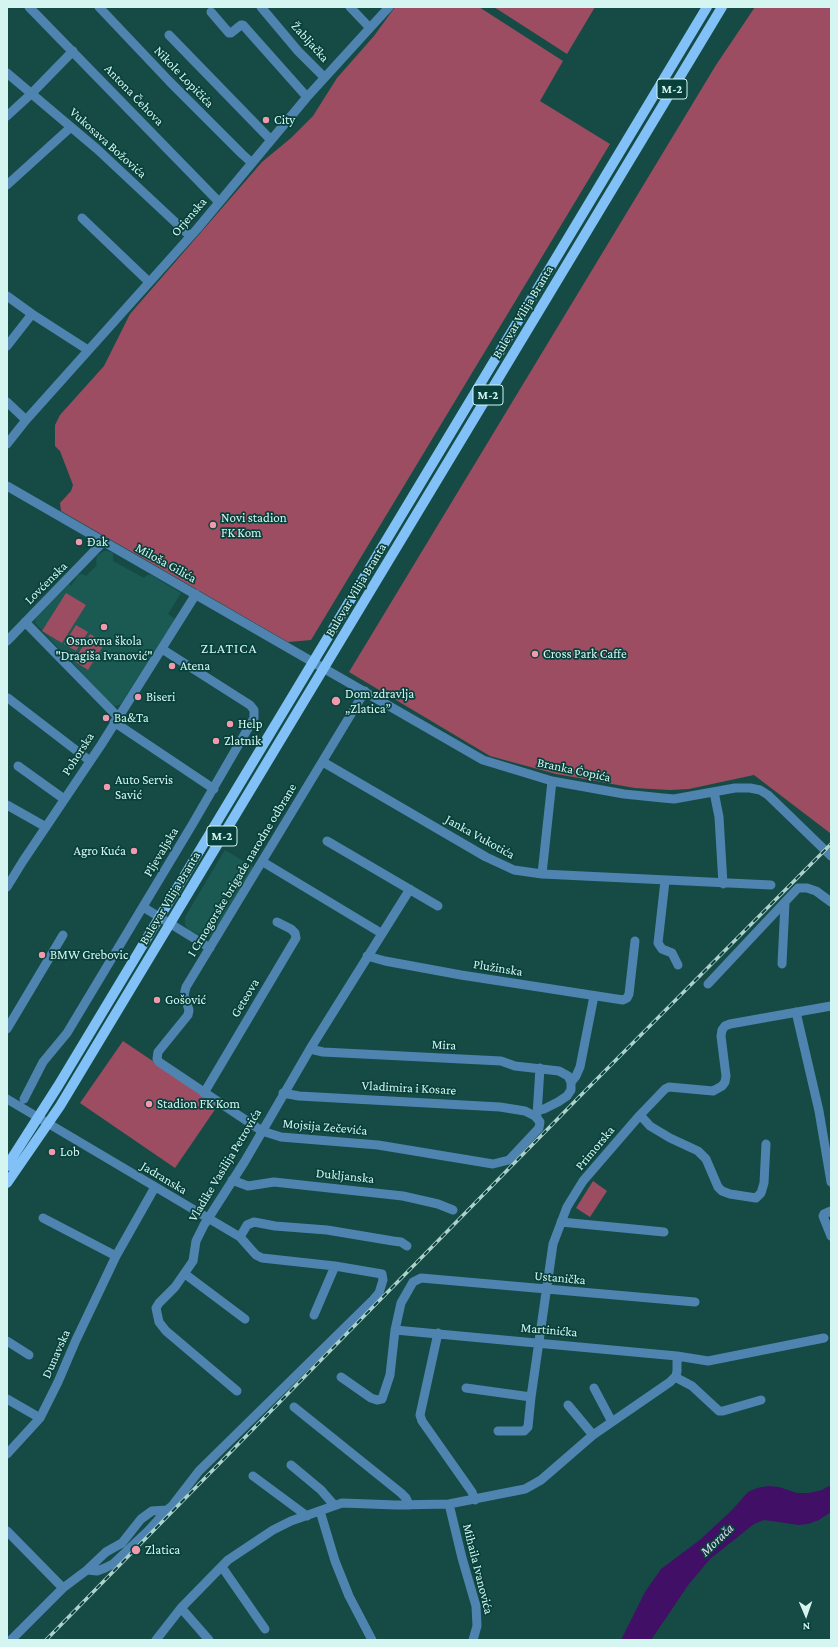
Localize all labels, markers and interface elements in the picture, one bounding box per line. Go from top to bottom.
street label: Žabljačka [288,18,332,66]
street label: Nikole Lopičića [151,43,217,111]
street label: Antona Čehova [101,61,167,129]
road number: M-2 [657,79,687,99]
street label: Vukosava Božovića [66,104,150,182]
place label: City [274,112,295,128]
marker: City [261,115,271,125]
street label: Orjenska [168,194,210,240]
street label: Bulevar Vilija Branta [489,263,557,361]
road number: M-2 [473,385,503,405]
place label: Novi stadion FK Kom [221,510,287,541]
marker: Novi stadion FK Kom [208,520,218,530]
place label: Đak [87,534,108,550]
marker: Đak [74,537,84,547]
street label: Miloša Gilića [133,540,199,586]
street label: Bulevar Vilija Branta [322,541,390,639]
street label: Lovćenska [21,558,71,608]
marker: Osnovna škola "Dragiša Ivanović" [99,622,109,632]
place label: Osnovna škola "Dragiša Ivanović" [55,633,153,664]
district label: ZLATICA [201,641,257,657]
place label: Cross Park Caffe [543,646,627,662]
marker: Cross Park Caffe [530,649,540,659]
place label: Atena [180,658,210,674]
marker: Atena [167,661,177,671]
place label: Dom zdravlja „Zlatica” [345,686,414,717]
place label: Biseri [146,689,175,705]
marker: Biseri [133,692,143,702]
marker: Dom zdravlja „Zlatica” [330,695,342,707]
place label: Ba&Ta [114,710,149,726]
marker: Ba&Ta [101,713,111,723]
place label: Help [238,716,262,732]
marker: Help [225,719,235,729]
street label: Pohorska [58,730,98,778]
place label: Zlatnik [224,733,261,749]
marker: Zlatnik [211,736,221,746]
street label: Branka Ćopića [536,755,612,785]
place label: Auto Servis Savić [115,772,173,803]
street label: I Crnogorske brigade narodne odbrane [184,781,300,959]
marker: Auto Servis Savić [102,782,112,792]
street label: Janka Vukotića [442,811,518,863]
street label: Pljevaljska [140,825,182,879]
road number: M-2 [207,826,237,846]
place label: Agro Kuća [74,843,126,859]
marker: Agro Kuća [129,846,139,856]
street label: Bulevar Vilija Branta [136,849,204,947]
place label: BMW Grebovic [50,947,128,963]
marker: BMW Grebovic [37,950,47,960]
street label: Plužinska [472,956,524,980]
street label: Geteova [227,976,263,1020]
place label: Gošović [165,992,206,1008]
marker: Gošović [152,995,162,1005]
street label: Mira [431,1037,457,1053]
street label: Vladimira i Kosare [361,1078,457,1098]
place label: Stadion FK Kom [157,1096,240,1112]
marker: Stadion FK Kom [144,1099,154,1109]
street label: Vladike Vasilija Petrovića [185,1106,265,1224]
street label: Mojsija Zečevića [282,1116,368,1138]
street label: Primorska [572,1123,618,1173]
place label: Lob [60,1144,80,1160]
marker: Lob [47,1147,57,1157]
street label: Jadranska [138,1158,190,1198]
street label: Dukljanska [315,1165,375,1187]
street label: Ustanička [534,1268,586,1288]
street label: Martinićka [520,1320,578,1340]
street label: Dunavska [38,1327,74,1381]
water label: Morača [697,1520,737,1560]
street label: Mihaila Ivanovića [459,1522,497,1616]
place label: Zlatica [145,1542,180,1558]
marker: Zlatica [130,1544,142,1556]
north arrow [786,1595,826,1635]
text: N [802,1621,810,1633]

